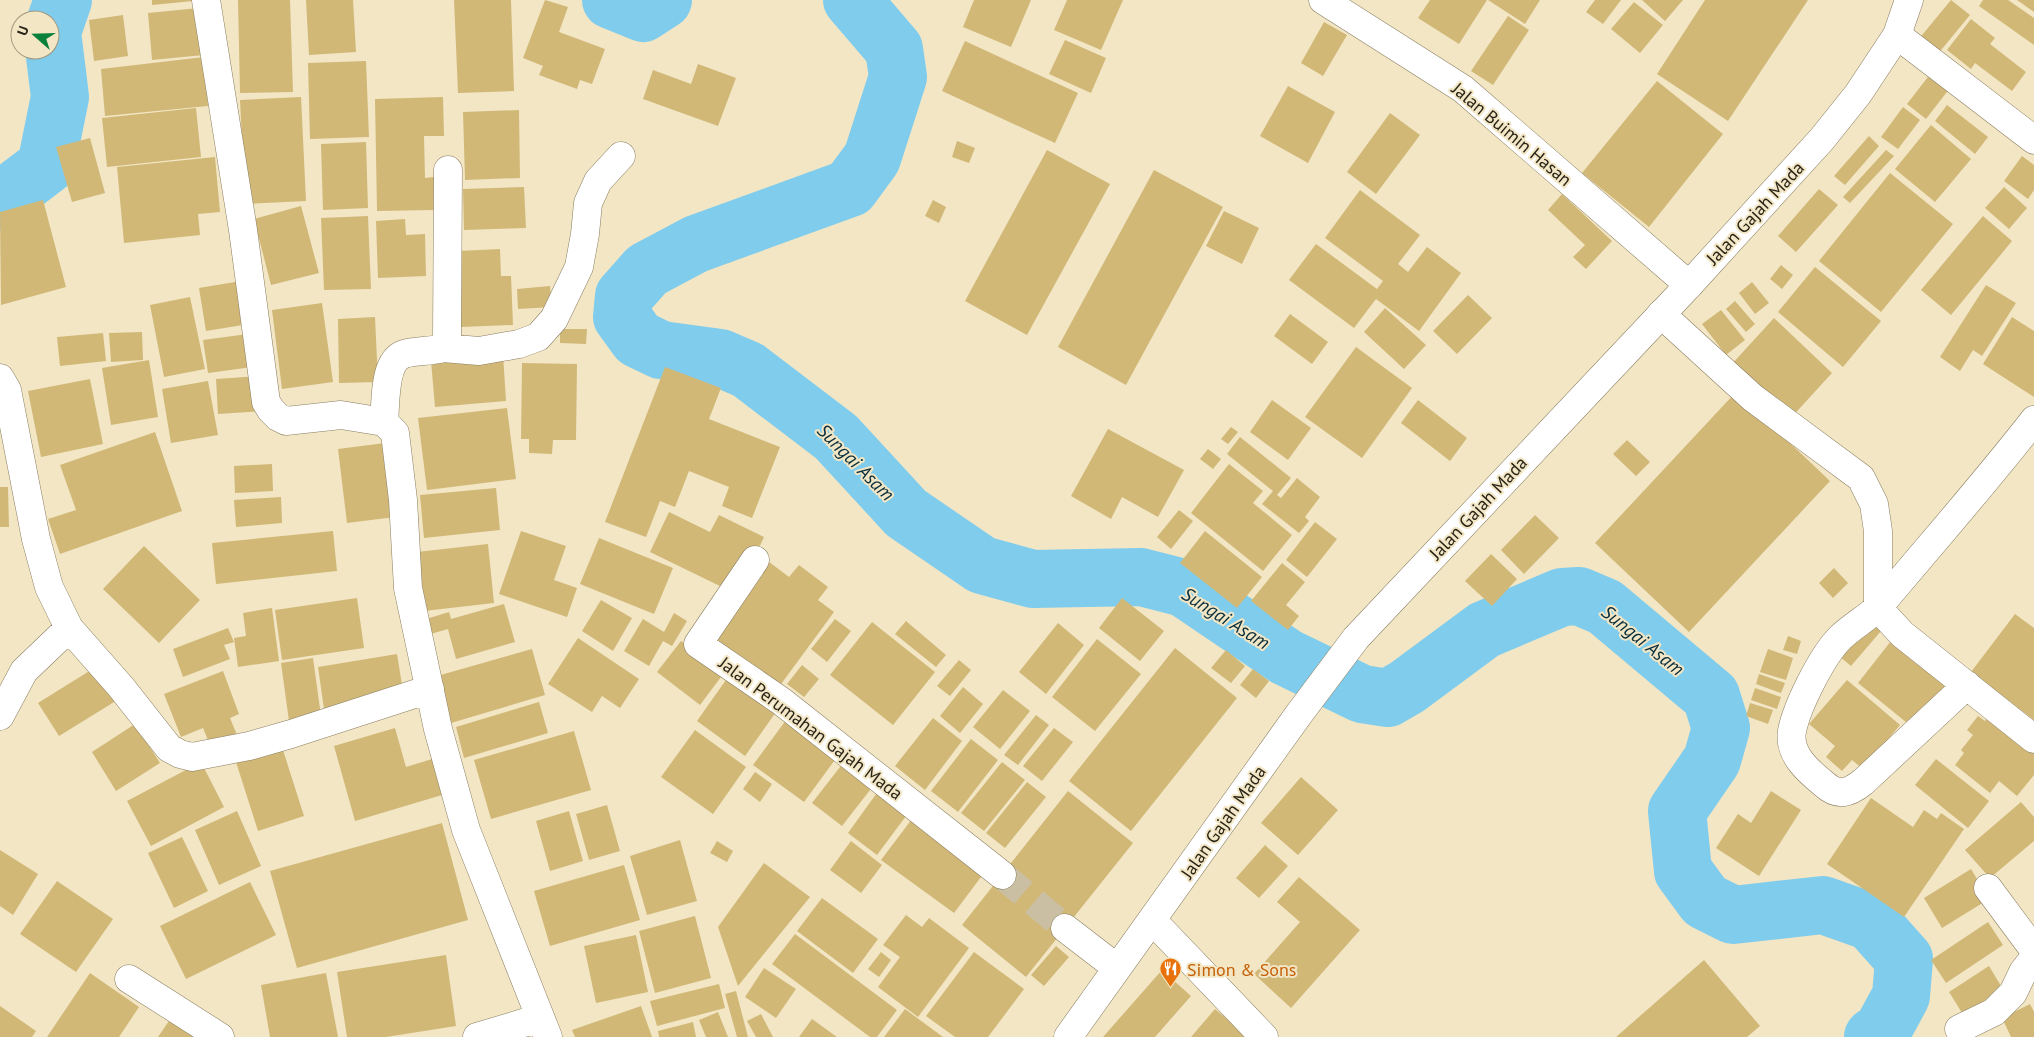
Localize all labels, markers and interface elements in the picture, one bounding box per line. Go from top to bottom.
north arrow [10,10,60,60]
text: U [13,23,33,38]
street label: Jalan Buimin Hasan [1447,76,1577,191]
street label: Jalan Gajah Mada [1701,156,1809,270]
water label: Sungai Asam [812,418,900,506]
street label: Jalan Gajah Mada [1424,451,1532,565]
water label: Sungai Asam [1178,582,1274,654]
water label: Sungai Asam [1597,599,1689,681]
street label: Jalan Perumahan Gajah Mada [714,651,908,805]
street label: Jalan Gajah Mada [1175,761,1271,884]
restaurant icon: Simon & Sons [1159,957,1183,988]
place label: Simon & Sons [1187,958,1296,981]

